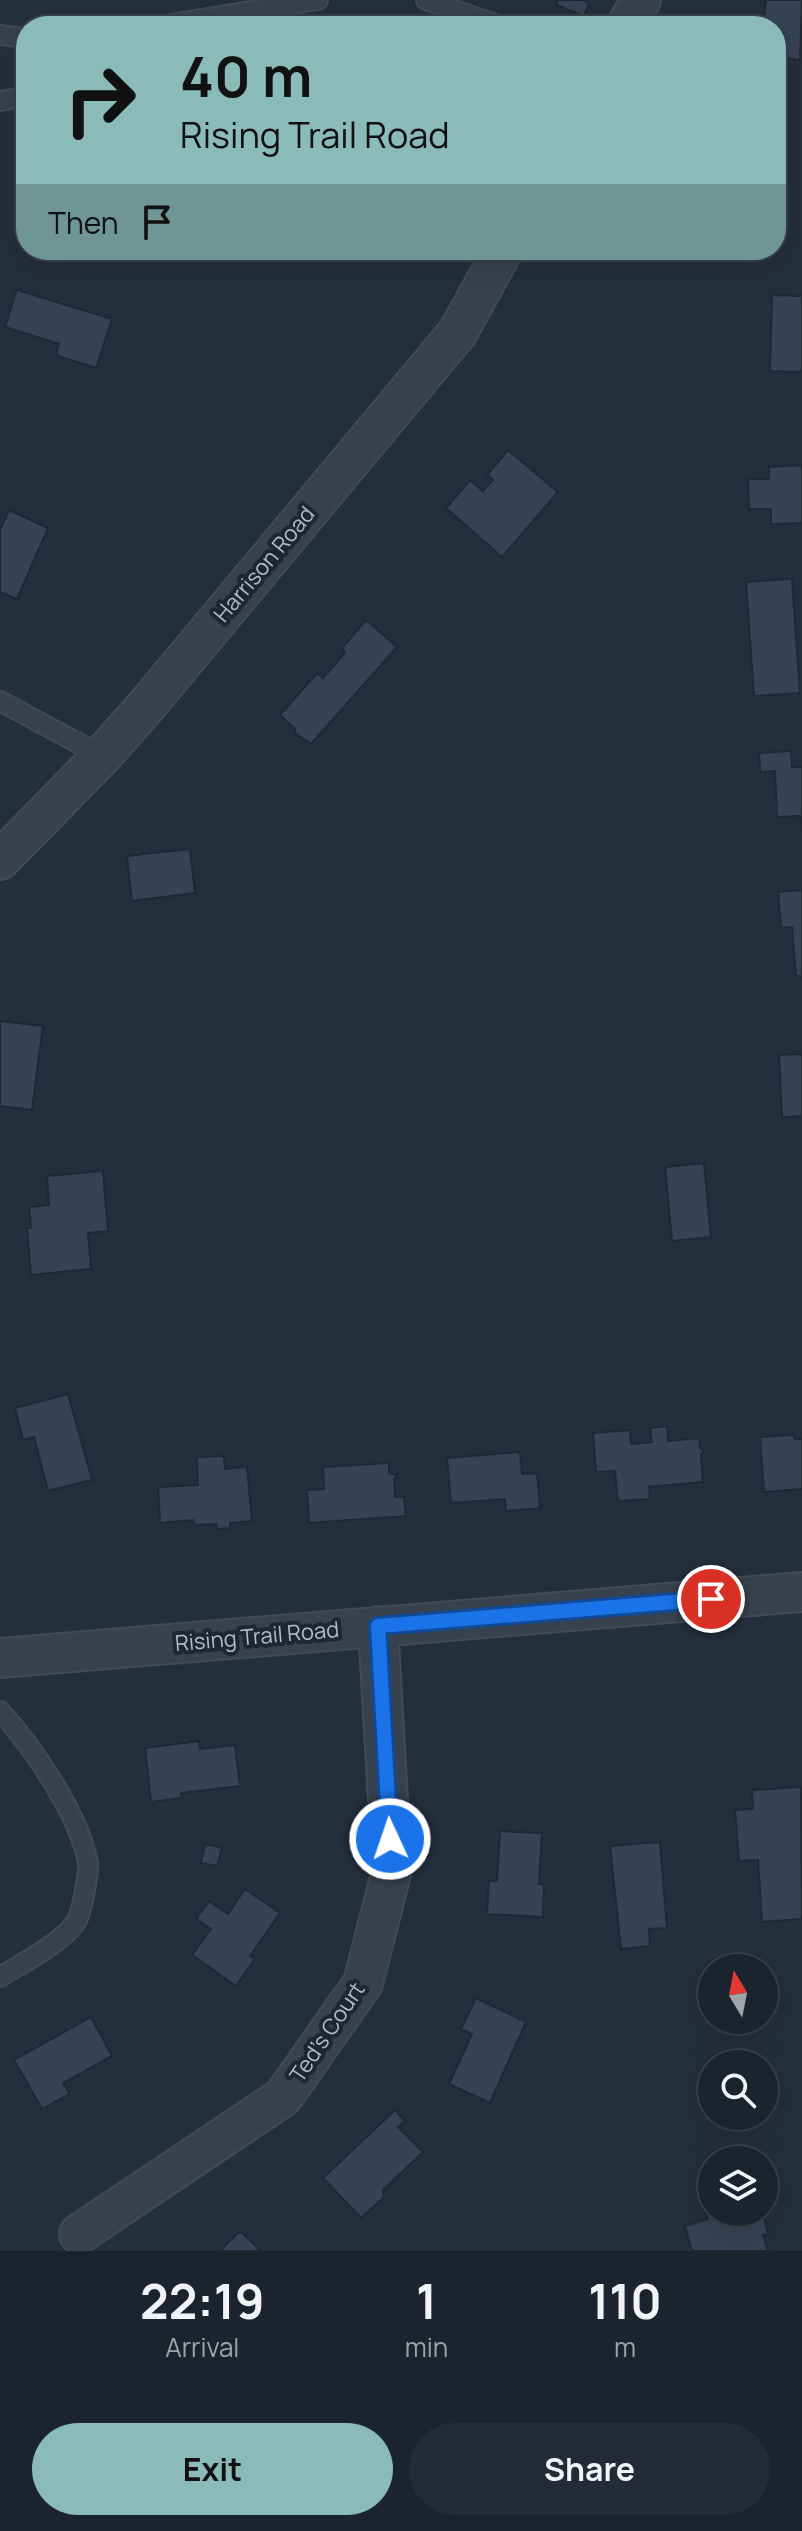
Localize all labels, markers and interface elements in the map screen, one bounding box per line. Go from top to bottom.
text: 40 m [180,37,312,114]
icon: right [48,48,152,152]
text: Rising Trail Road [180,110,450,159]
icon: arrive [135,200,179,244]
text: Then [48,202,119,243]
street label: Harrison Road [207,500,321,628]
pin [677,1565,745,1633]
icon: arrive [689,1577,733,1621]
street label: Rising Trail Road [174,1614,340,1658]
position arrow [348,1797,432,1881]
north arrow [698,1954,778,2034]
map controls [698,1954,778,2226]
street label: Ted's Court [282,1976,372,2088]
button: search [698,2050,778,2130]
button: layers [698,2146,778,2226]
text: 22:19 [140,2268,265,2333]
text: 1 [416,2268,437,2333]
text: 110 [588,2268,662,2333]
text: Arrival [165,2329,239,2365]
text: min [405,2329,448,2365]
text: m [614,2329,636,2365]
button: Exit [32,2423,393,2515]
button: Share [409,2423,770,2515]

